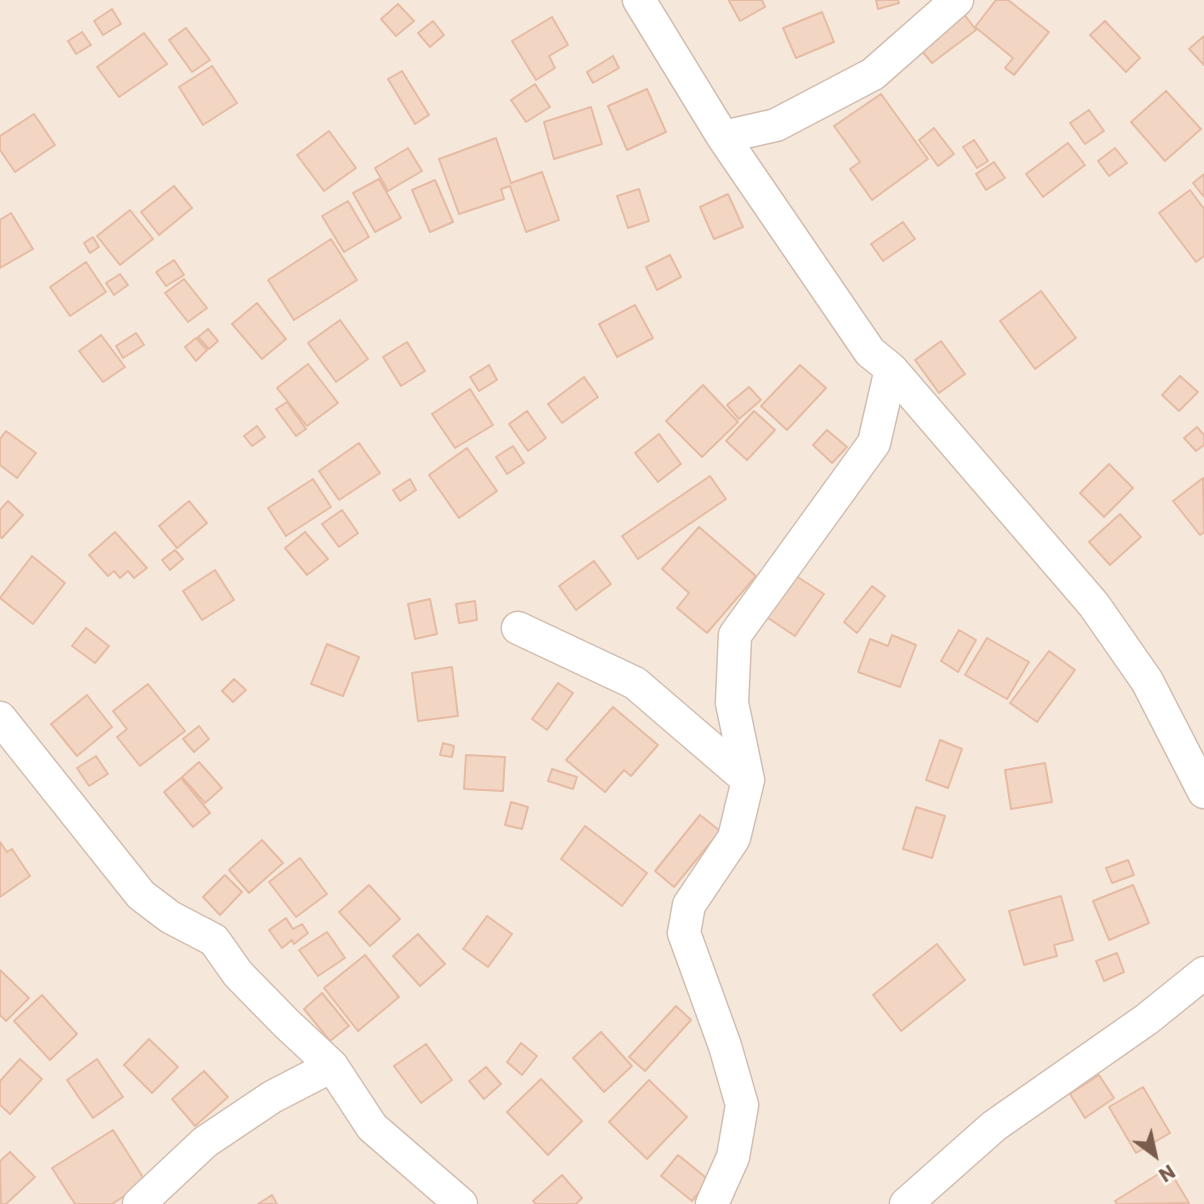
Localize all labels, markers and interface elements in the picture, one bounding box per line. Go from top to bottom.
north arrow [1120,1120,1190,1190]
text: N [1153,1158,1180,1188]

